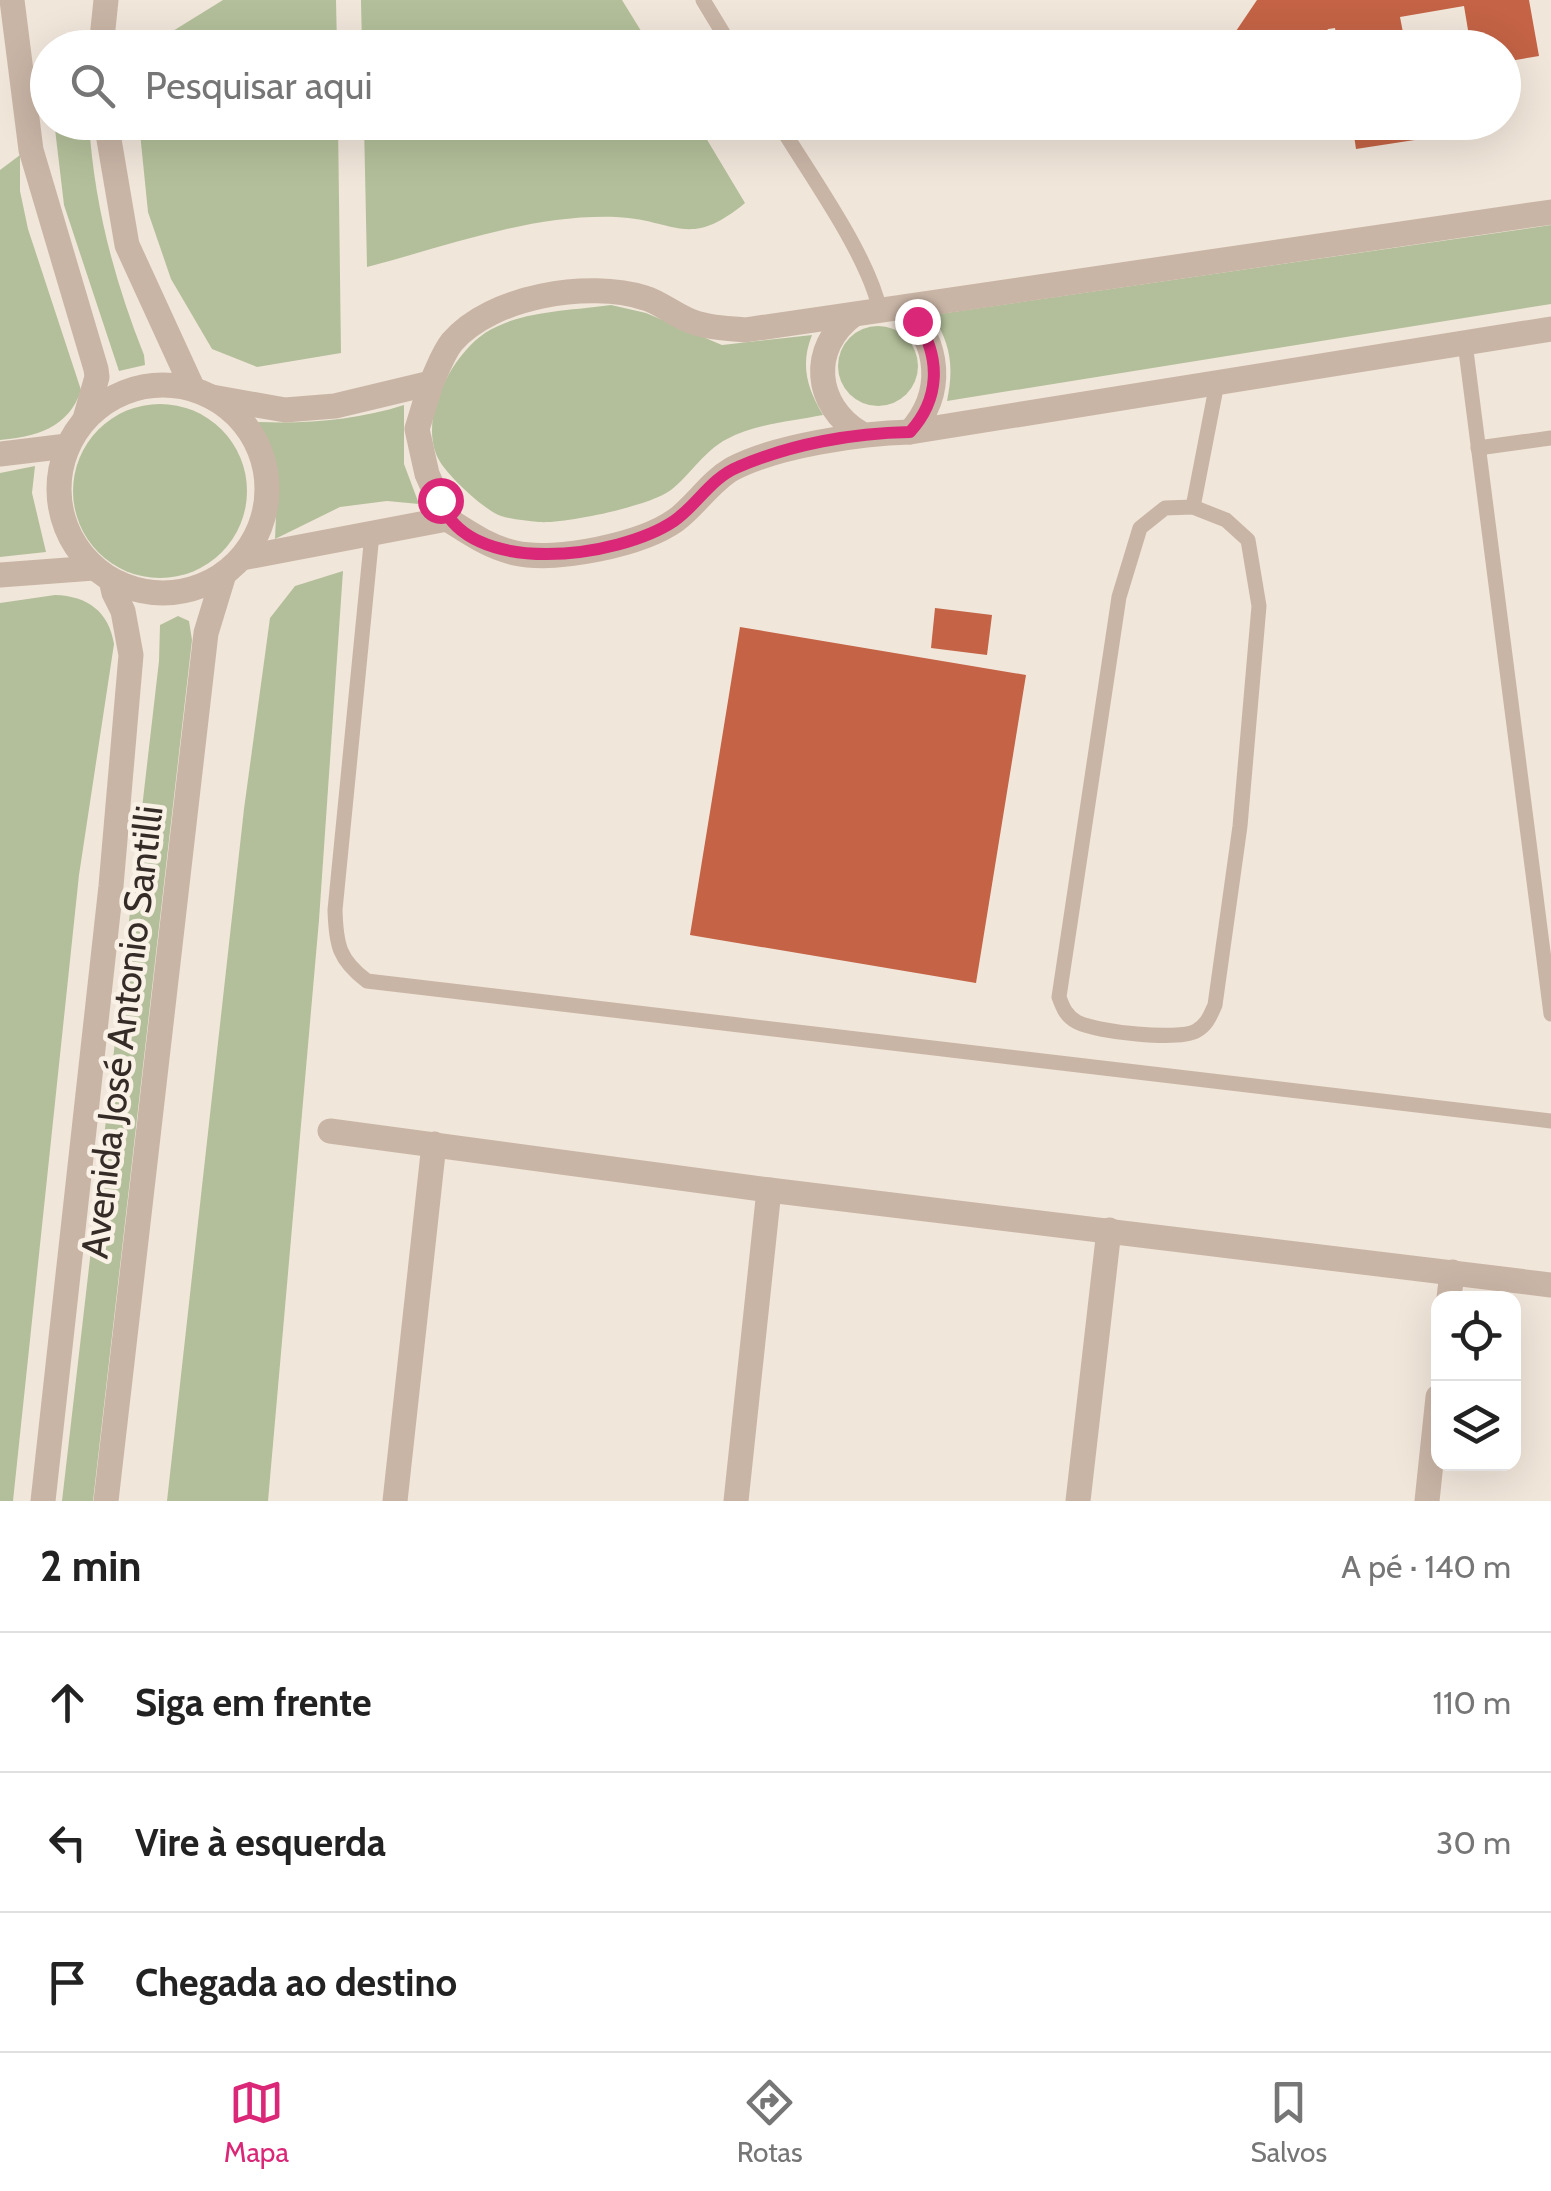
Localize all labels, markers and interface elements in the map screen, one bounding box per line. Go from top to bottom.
search box [30,30,1521,140]
icon: search [65,58,120,113]
text: Pesquisar aqui [145,62,372,109]
route end [895,299,941,345]
route start [418,478,464,524]
street label: Avenida José Antonio Santilli [70,803,173,1261]
map controls [1431,1291,1521,1471]
button: locate [1431,1291,1521,1381]
button: layers [1431,1381,1521,1471]
text: 2 min [40,1540,141,1592]
text: A pé · 140 m [1341,1547,1511,1586]
icon: ahead [40,1675,95,1730]
text: Siga em frente [135,1679,372,1726]
text: 110 m [1433,1683,1511,1722]
icon: left [40,1815,95,1870]
text: Vire à esquerda [135,1819,386,1866]
text: 30 m [1436,1823,1511,1862]
icon: arrive [40,1955,95,2010]
text: Chegada ao destino [135,1959,457,2006]
tab: Mapa [224,2075,289,2169]
tab: Rotas [737,2075,803,2169]
tab: Salvos [1250,2075,1327,2169]

